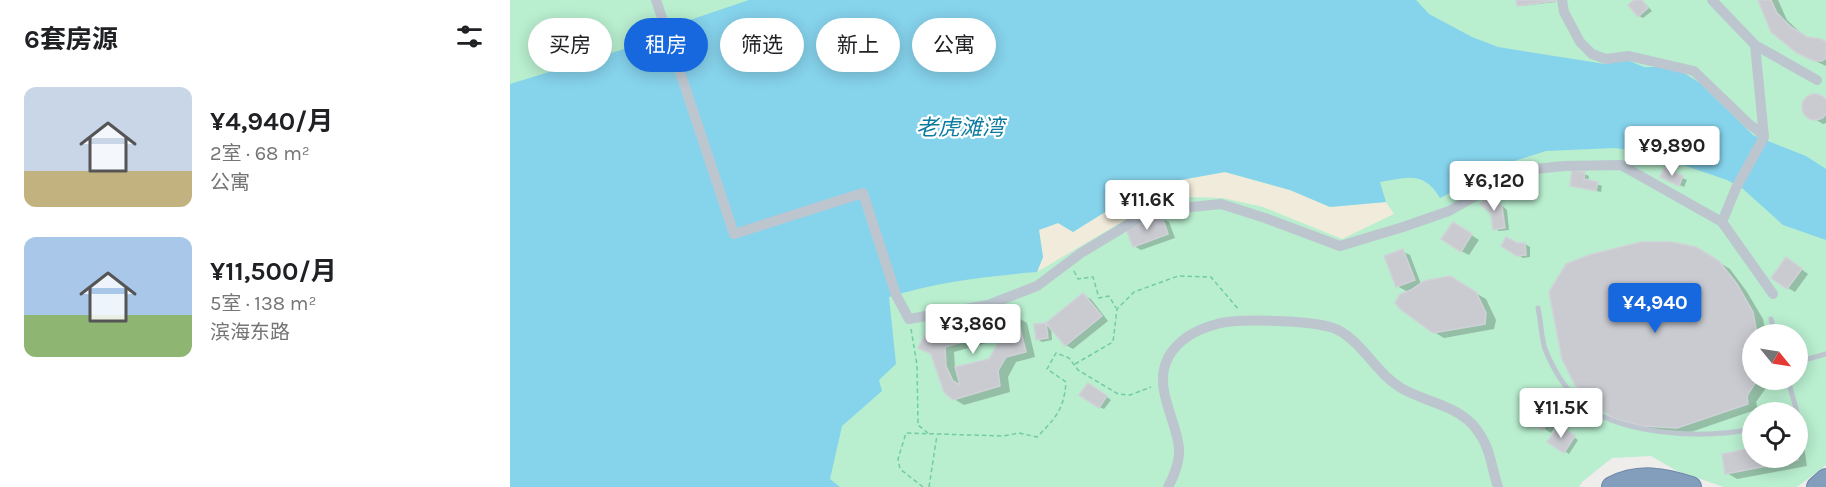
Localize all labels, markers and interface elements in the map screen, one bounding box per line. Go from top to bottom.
chip: 买房 [528,18,612,72]
chip: 租房 [624,18,708,72]
chip: 筛选 [720,18,804,72]
chip: 新上 [816,18,900,72]
chip: 公寓 [912,18,996,72]
icon: filters [453,20,486,53]
text: 6套房源 [24,24,118,55]
text: ¥4,940/月 [210,106,333,137]
icon: home [72,111,144,183]
water label: 老虎滩湾 [916,115,1008,141]
pin: ¥9,890 [1623,126,1721,177]
text: ¥9,890 [1639,134,1705,157]
text: 2室 · 68 m² [210,142,310,165]
pin: ¥6,120 [1445,161,1543,212]
text: ¥6,120 [1464,169,1524,192]
text: 公寓 [210,171,250,194]
pin: ¥11.6K [1098,180,1196,231]
text: ¥11.6K [1119,188,1175,211]
text: ¥11,500/月 [210,256,337,287]
icon: home [72,261,144,333]
pin: ¥4,940 [1606,283,1704,334]
text: ¥4,940 [1622,291,1688,314]
text: 5室 · 138 m² [210,292,317,315]
pin: ¥3,860 [924,304,1022,355]
text: ¥3,860 [940,312,1006,335]
text: 滨海东路 [210,321,290,344]
north arrow [1742,324,1808,390]
map controls [1742,324,1808,468]
pin: ¥11.5K [1512,388,1610,439]
text: ¥11.5K [1533,396,1589,419]
button: locate [1742,402,1808,468]

